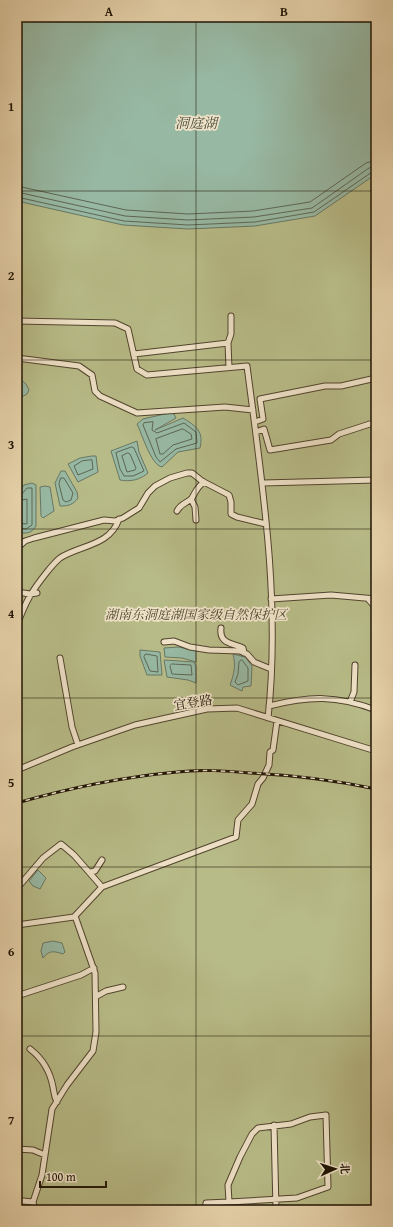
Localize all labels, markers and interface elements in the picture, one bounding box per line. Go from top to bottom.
text: A [105,2,114,21]
text: B [280,2,288,21]
text: 1 [8,97,14,116]
water label: 洞庭湖 [175,113,220,133]
text: 2 [8,266,15,285]
text: 3 [8,435,14,454]
text: 4 [8,604,15,623]
park label: 湖南东洞庭湖国家级自然保护区 [105,605,289,624]
street label: 宜登路 [172,690,214,715]
text: 5 [8,773,15,792]
text: 6 [8,942,15,961]
text: 7 [8,1111,15,1130]
north arrow [315,1149,355,1189]
scale bar [40,1163,106,1189]
text: 北 [337,1163,353,1174]
text: 100 m [46,1168,76,1185]

